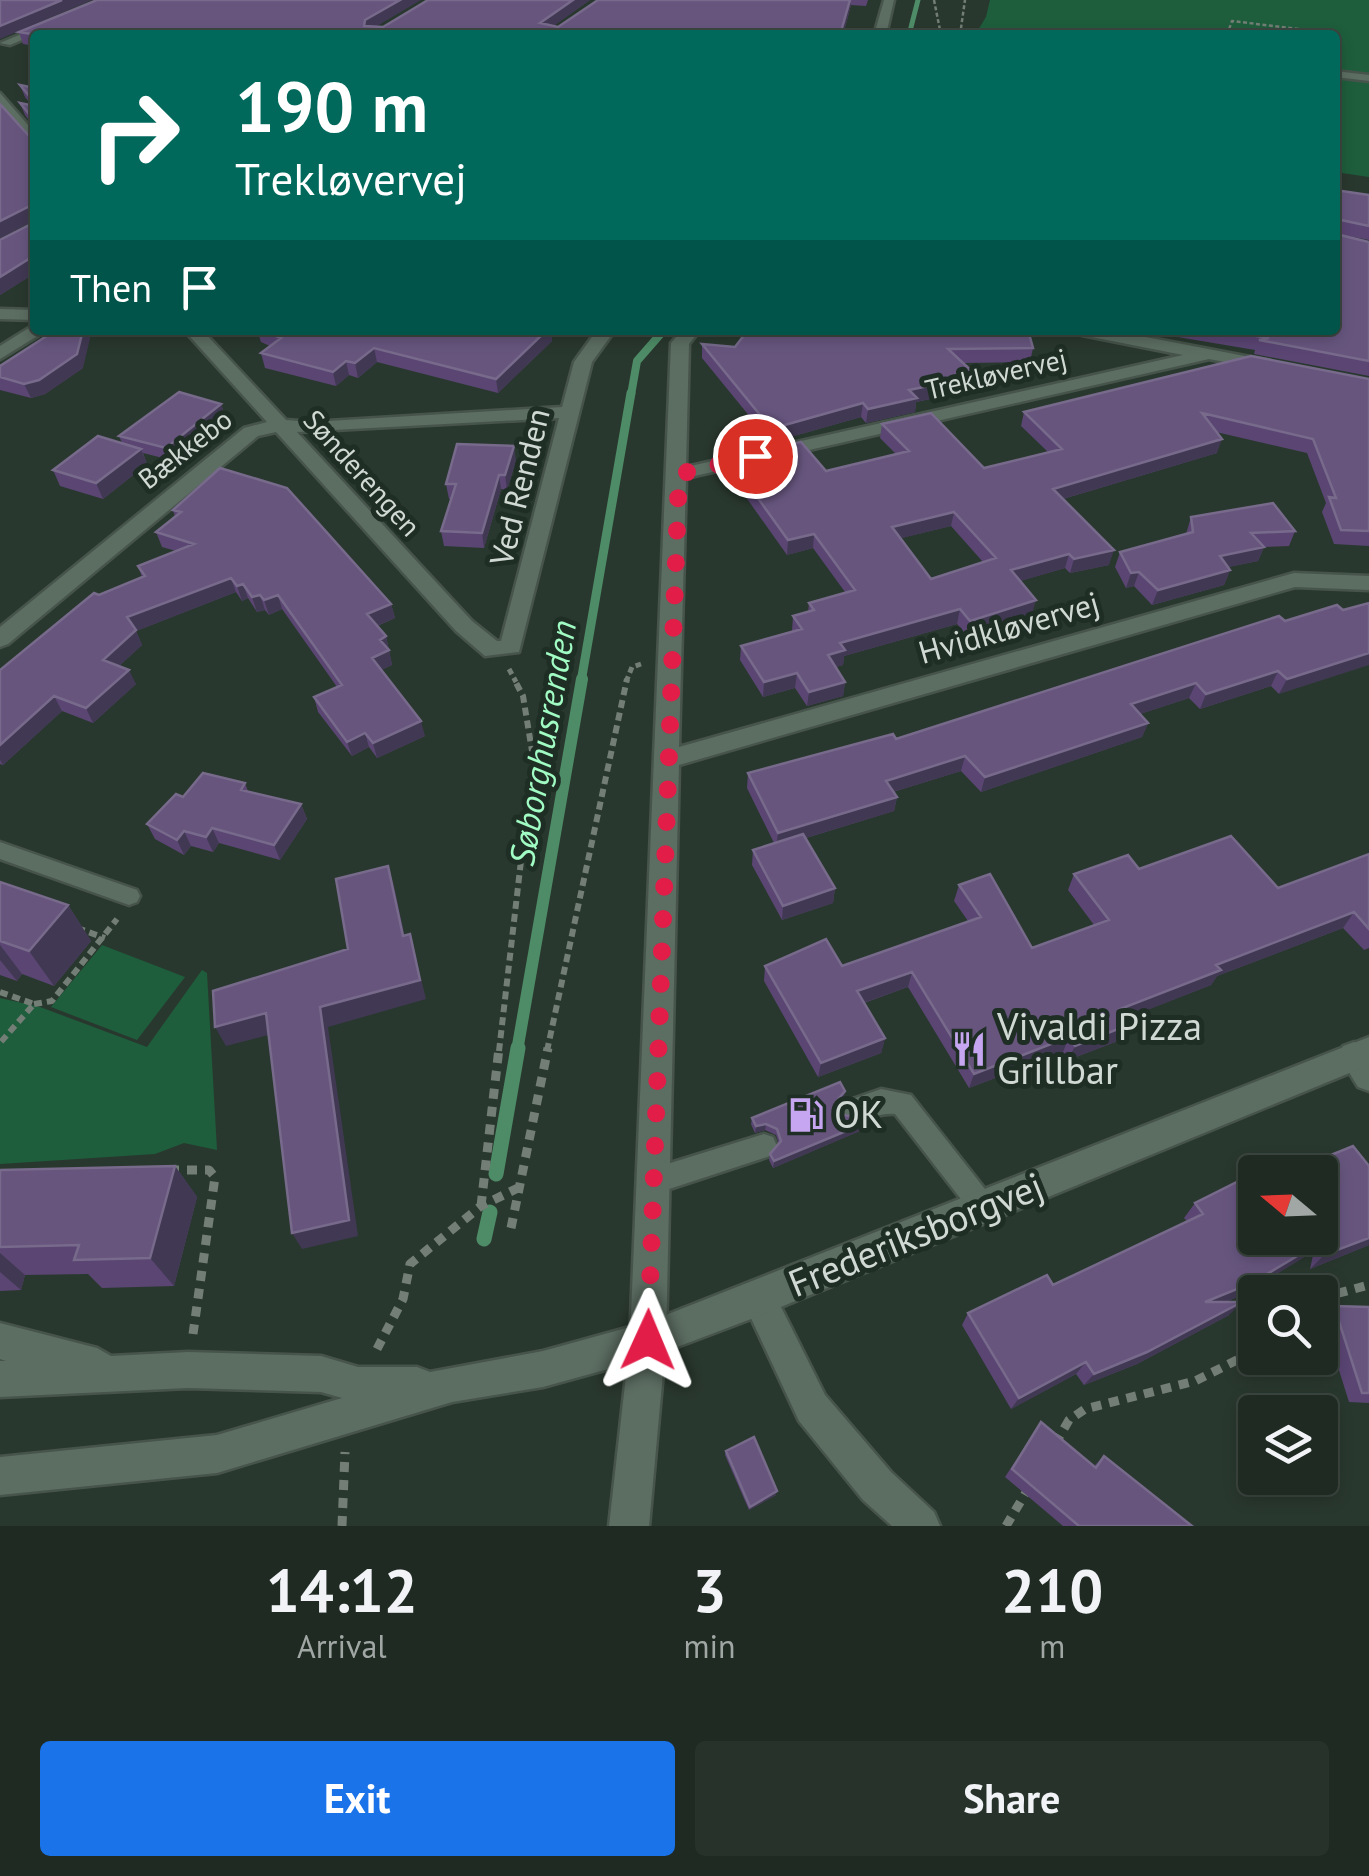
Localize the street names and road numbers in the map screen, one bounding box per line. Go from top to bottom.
street label: Trekløvervej [921,339,1070,408]
street label: Bækkebo [130,400,239,497]
street label: Sønderengen [296,402,429,544]
street label: Ved Renden [479,404,559,571]
street label: Hvidkløvervej [913,581,1104,673]
street label: Frederiksborgvej [781,1160,1050,1307]

